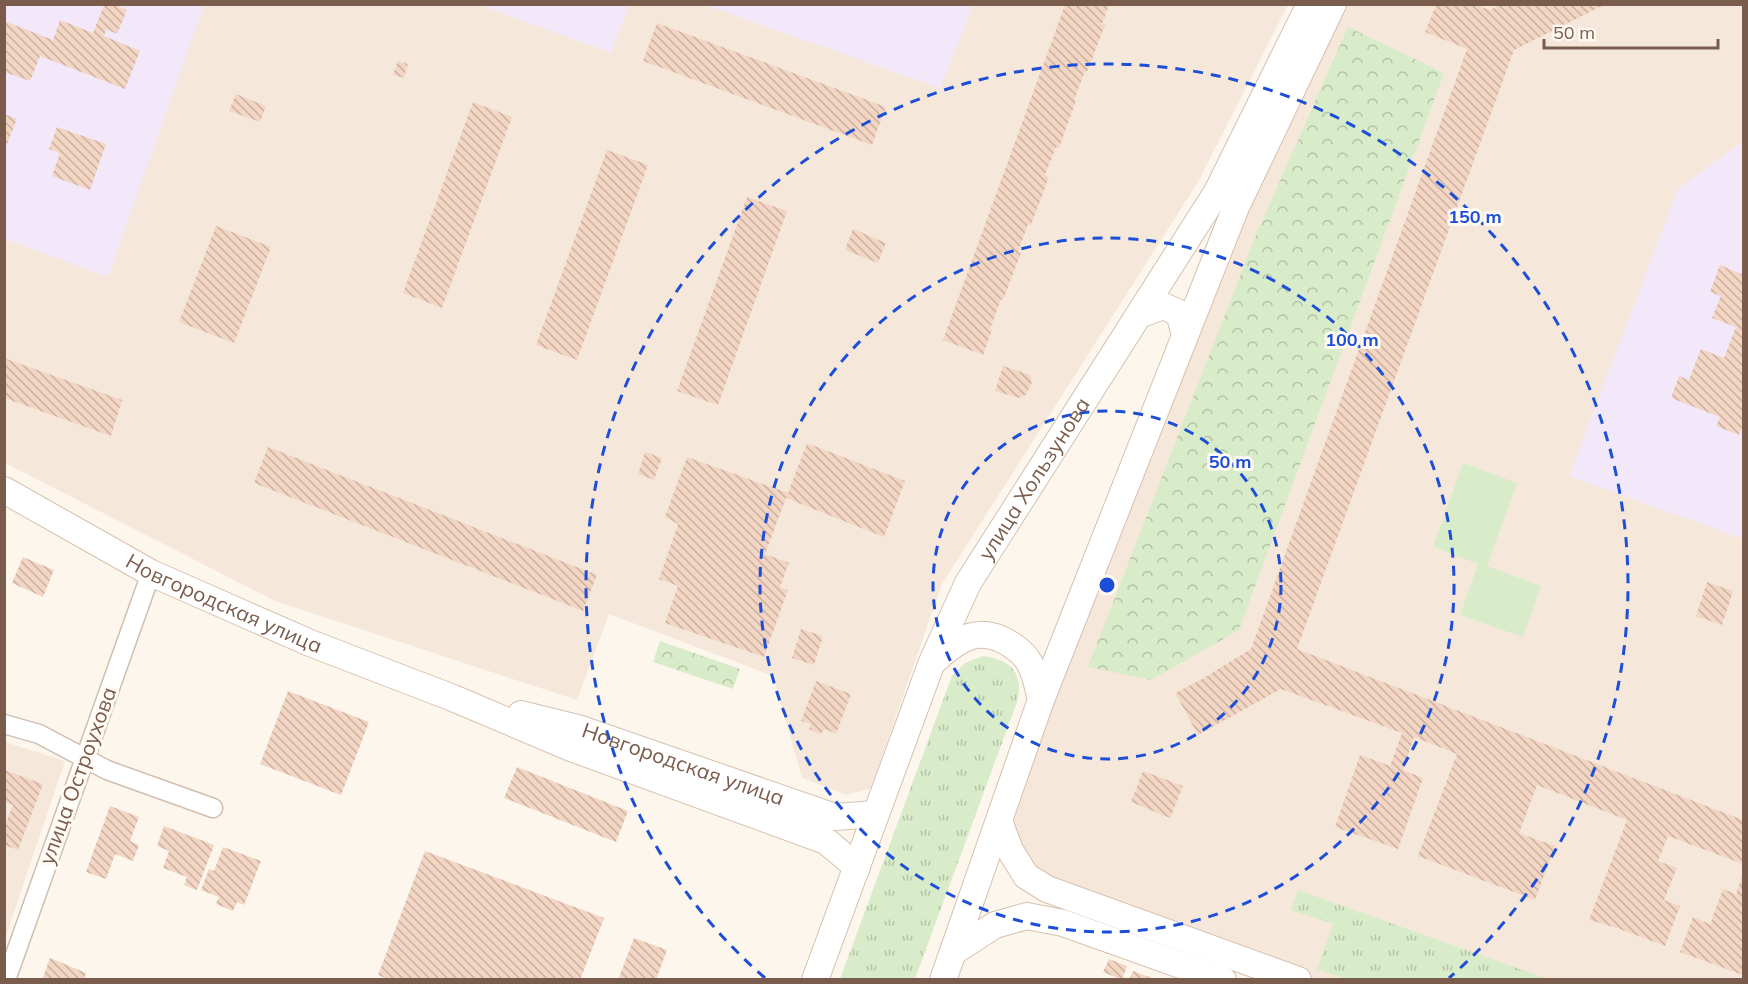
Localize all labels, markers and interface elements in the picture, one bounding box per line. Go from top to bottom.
scale bar [1544,12,1718,50]
text: 50 m [1553,21,1595,44]
text: 150 m [1448,205,1502,228]
text: 100 m [1325,328,1379,351]
street label: улица Хользунова [972,392,1095,565]
text: 50 m [1209,450,1251,473]
street label: Новгородская улица [122,548,326,658]
centre of rings [1097,575,1117,595]
street label: улица Остроухова [33,683,121,868]
street label: Новгородская улица [579,716,788,811]

